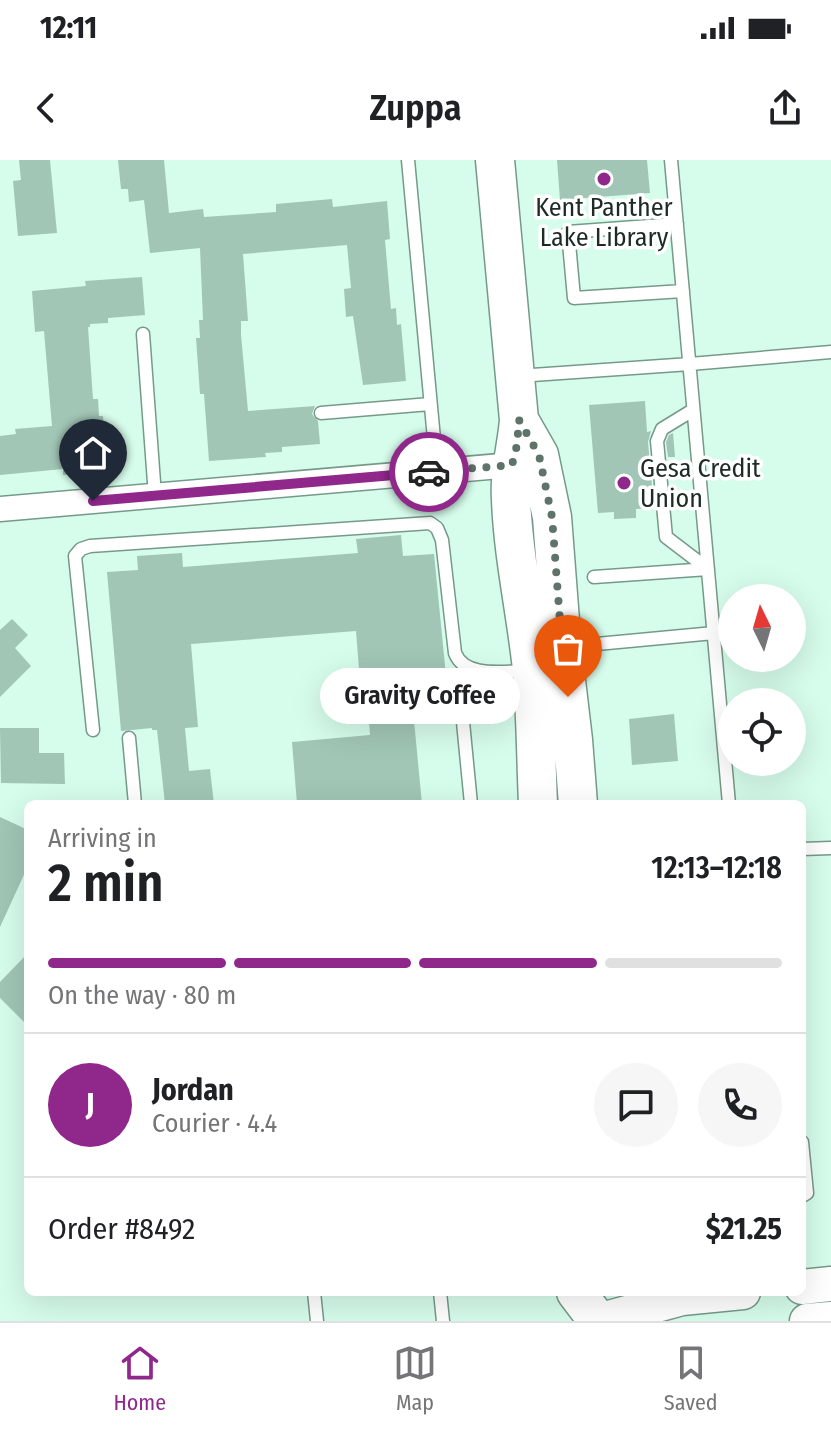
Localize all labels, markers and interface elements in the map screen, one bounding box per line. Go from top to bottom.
text: 12:11 [40,10,97,46]
icon: back [24,86,68,130]
text: Zuppa [369,86,462,130]
icon: share [763,86,807,130]
marker: Kent Panther Lake Library [595,170,613,188]
place label: Kent Panther Lake Library [535,192,673,253]
pin [59,419,127,501]
icon: home [71,431,115,475]
courier [389,432,469,512]
icon: car [407,450,451,494]
place label: Gesa Credit Union [640,453,761,514]
marker: Gesa Credit Union [615,474,633,492]
north arrow [718,584,806,672]
map controls [718,584,806,776]
pin [534,615,602,697]
icon: bag [546,627,590,671]
callout: Gravity Coffee [320,669,520,725]
text: Gravity Coffee [344,680,496,711]
button: locate [718,688,806,776]
text: Arriving in [48,823,157,854]
text: 12:13–12:18 [651,850,782,886]
text: 2 min [48,852,164,915]
text: On the way · 80 m [48,980,236,1011]
button: chat [594,1063,678,1147]
button: phone [698,1063,782,1147]
text: Jordan [152,1072,234,1108]
text: J [86,1087,94,1123]
text: Courier · 4.4 [152,1108,277,1139]
text: Order #8492 [48,1211,195,1247]
text: $21.25 [706,1211,782,1247]
tab: Home [113,1341,166,1416]
tab: Map [393,1341,437,1416]
tab: Saved [664,1341,718,1416]

